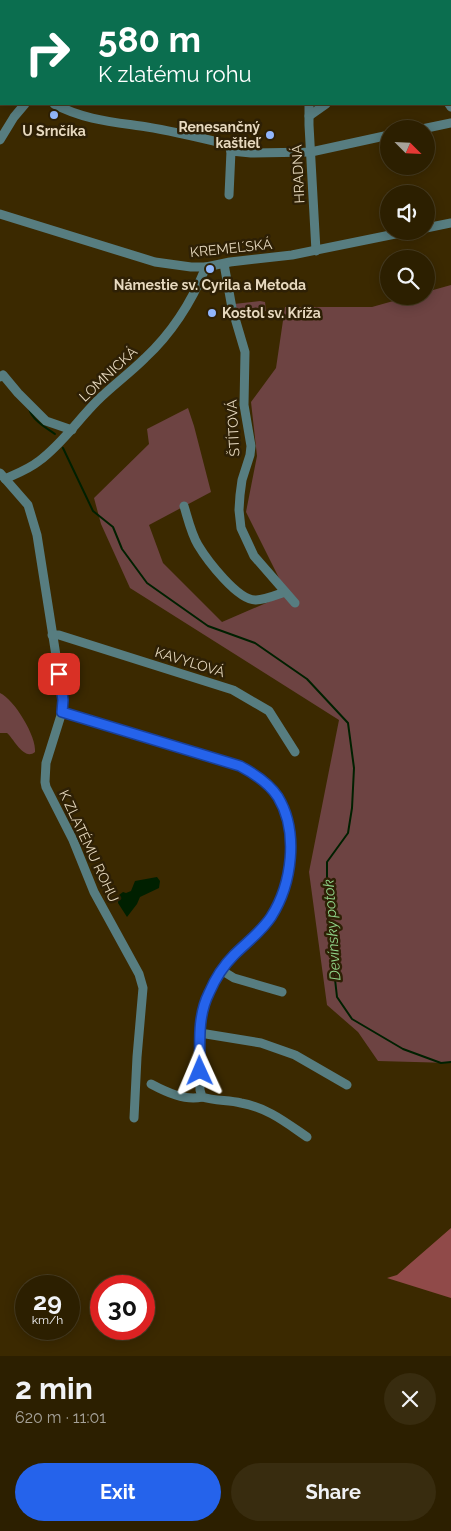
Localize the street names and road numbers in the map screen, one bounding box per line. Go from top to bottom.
street label: HRADNÁ [287,144,308,204]
street label: KREMEĽSKÁ [189,235,273,260]
street label: LOMNICKÁ [75,342,141,405]
street label: ŠTÍTOVÁ [221,399,242,457]
street label: KAVYĽOVÁ [153,643,228,680]
street label: K ZLATÉMU ROHU [56,787,123,905]

